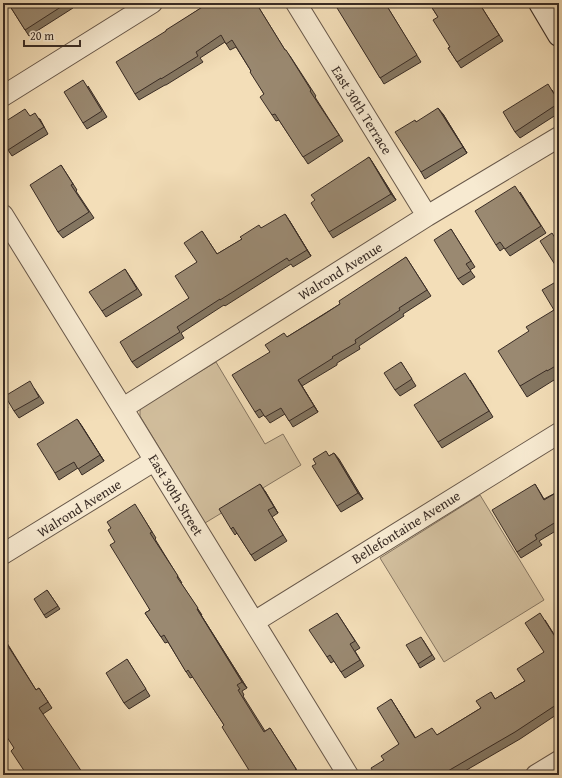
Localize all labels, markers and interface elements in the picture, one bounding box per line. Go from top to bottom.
scale bar [24,22,80,48]
text: 20 m [30,27,54,44]
street label: East 30th Terrace [327,62,398,159]
street label: Walrond Avenue [294,237,386,305]
street label: East 30th Street [144,450,208,540]
street label: Walrond Avenue [33,474,125,542]
street label: Bellefontaine Avenue [348,485,464,568]

